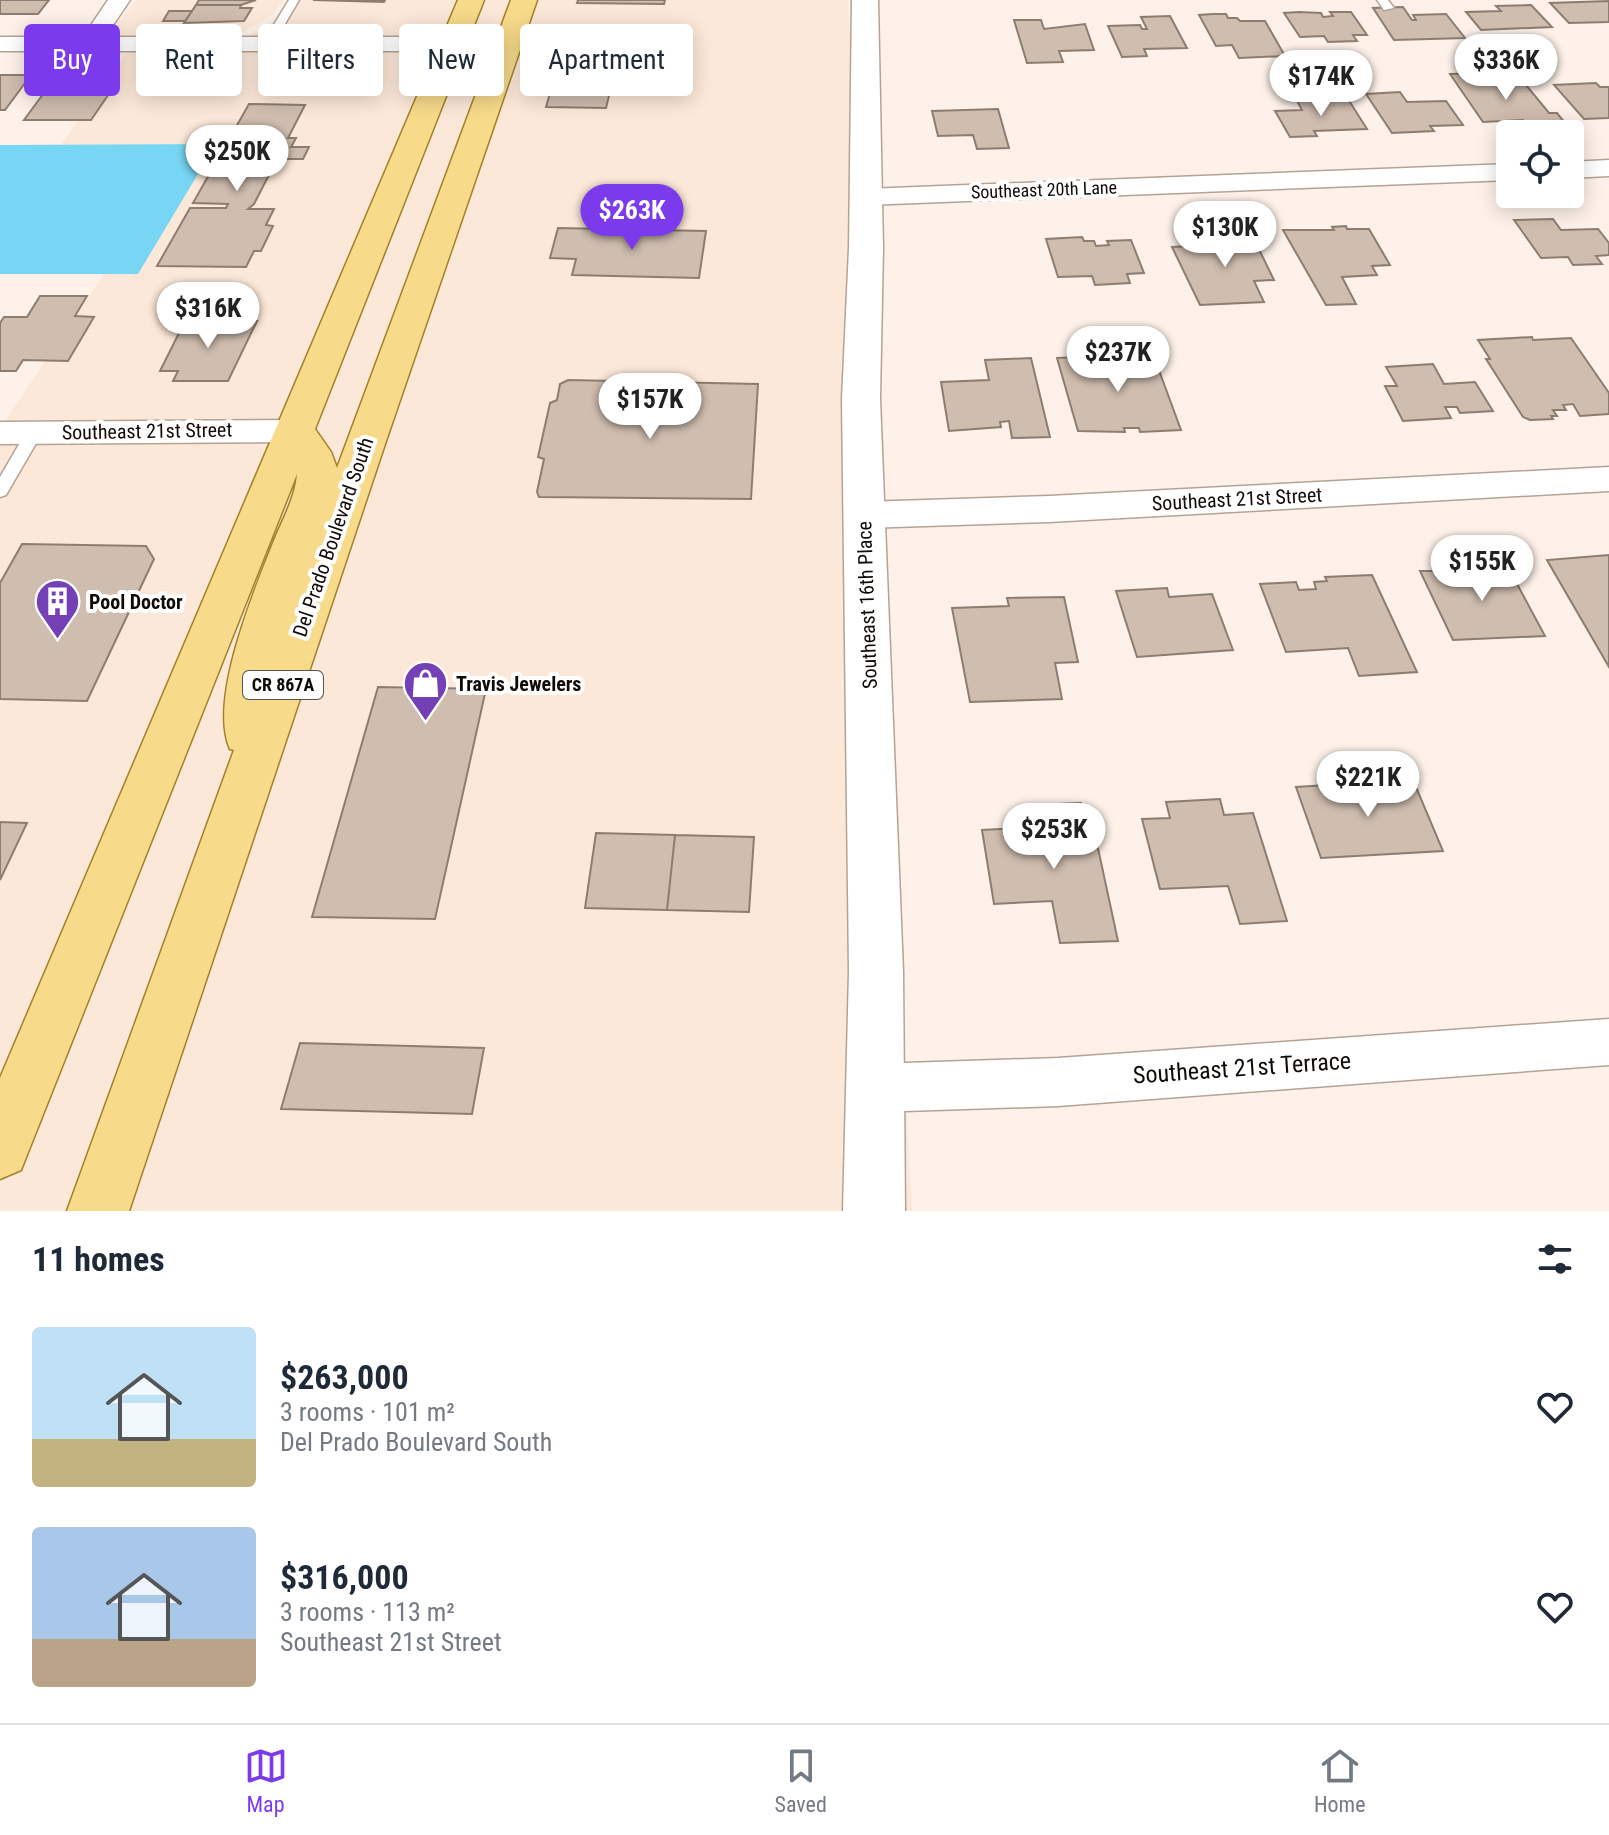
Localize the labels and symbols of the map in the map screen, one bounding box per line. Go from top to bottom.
pin: $336K [1450,34,1562,102]
pin: $174K [1265,50,1377,118]
pin: $250K [181,125,293,193]
street label: Southeast 20th Lane [971,176,1117,203]
pin: $263K [576,184,688,252]
pin: $130K [1169,201,1281,269]
pin: $316K [152,282,264,350]
pin: $237K [1062,326,1174,394]
pin: $157K [594,373,706,441]
street label: Southeast 21st Street [62,418,233,444]
street label: Del Prado Boulevard South [288,434,378,640]
street label: Southeast 21st Street [1151,483,1323,515]
street label: Southeast 16th Place [852,521,882,689]
pin: $155K [1426,535,1538,603]
building icon: Pool Doctor [34,578,82,641]
place label: Pool Doctor [89,590,183,614]
shop icon: Travis Jewelers [401,660,449,723]
road number: CR 867A [243,671,323,699]
place label: Travis Jewelers [456,672,581,696]
pin: $221K [1312,751,1424,819]
pin: $253K [998,803,1110,871]
street label: Southeast 21st Terrace [1132,1046,1352,1090]

